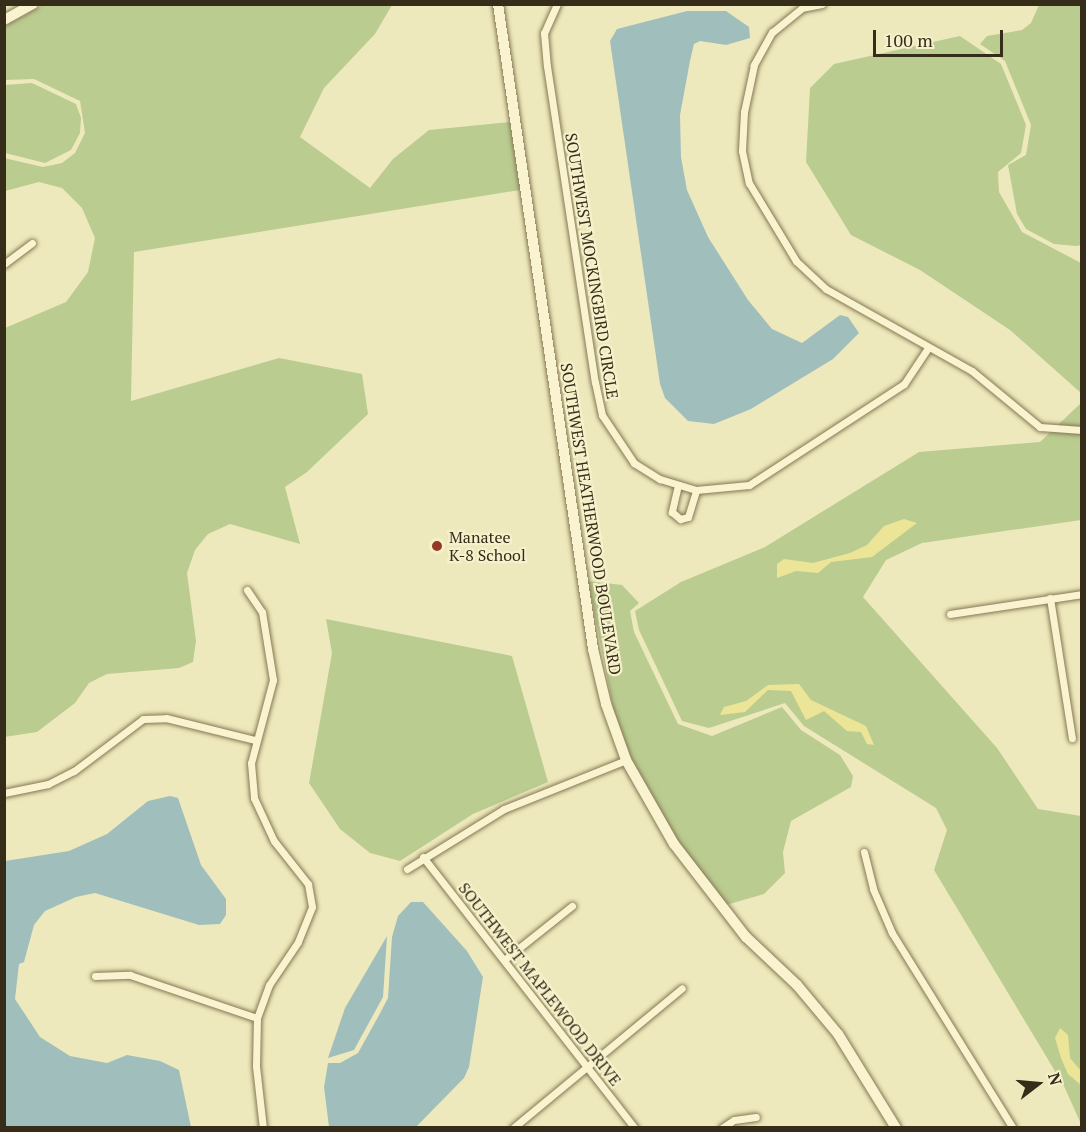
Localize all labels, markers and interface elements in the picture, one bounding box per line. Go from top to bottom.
scale bar [876,18,1006,56]
text: 100 m [884,28,933,52]
street label: SOUTHWEST MOCKINGBIRD CIRCLE [561,132,623,400]
street label: SOUTHWEST HEATHERWOOD BOULEVARD [557,362,625,676]
place label: Manatee K-8 School [449,527,526,565]
marker: Manatee K-8 School [430,539,444,553]
street label: SOUTHWEST MAPLEWOOD DRIVE [455,879,625,1089]
north arrow [1008,1054,1068,1114]
text: N [1043,1070,1068,1088]

